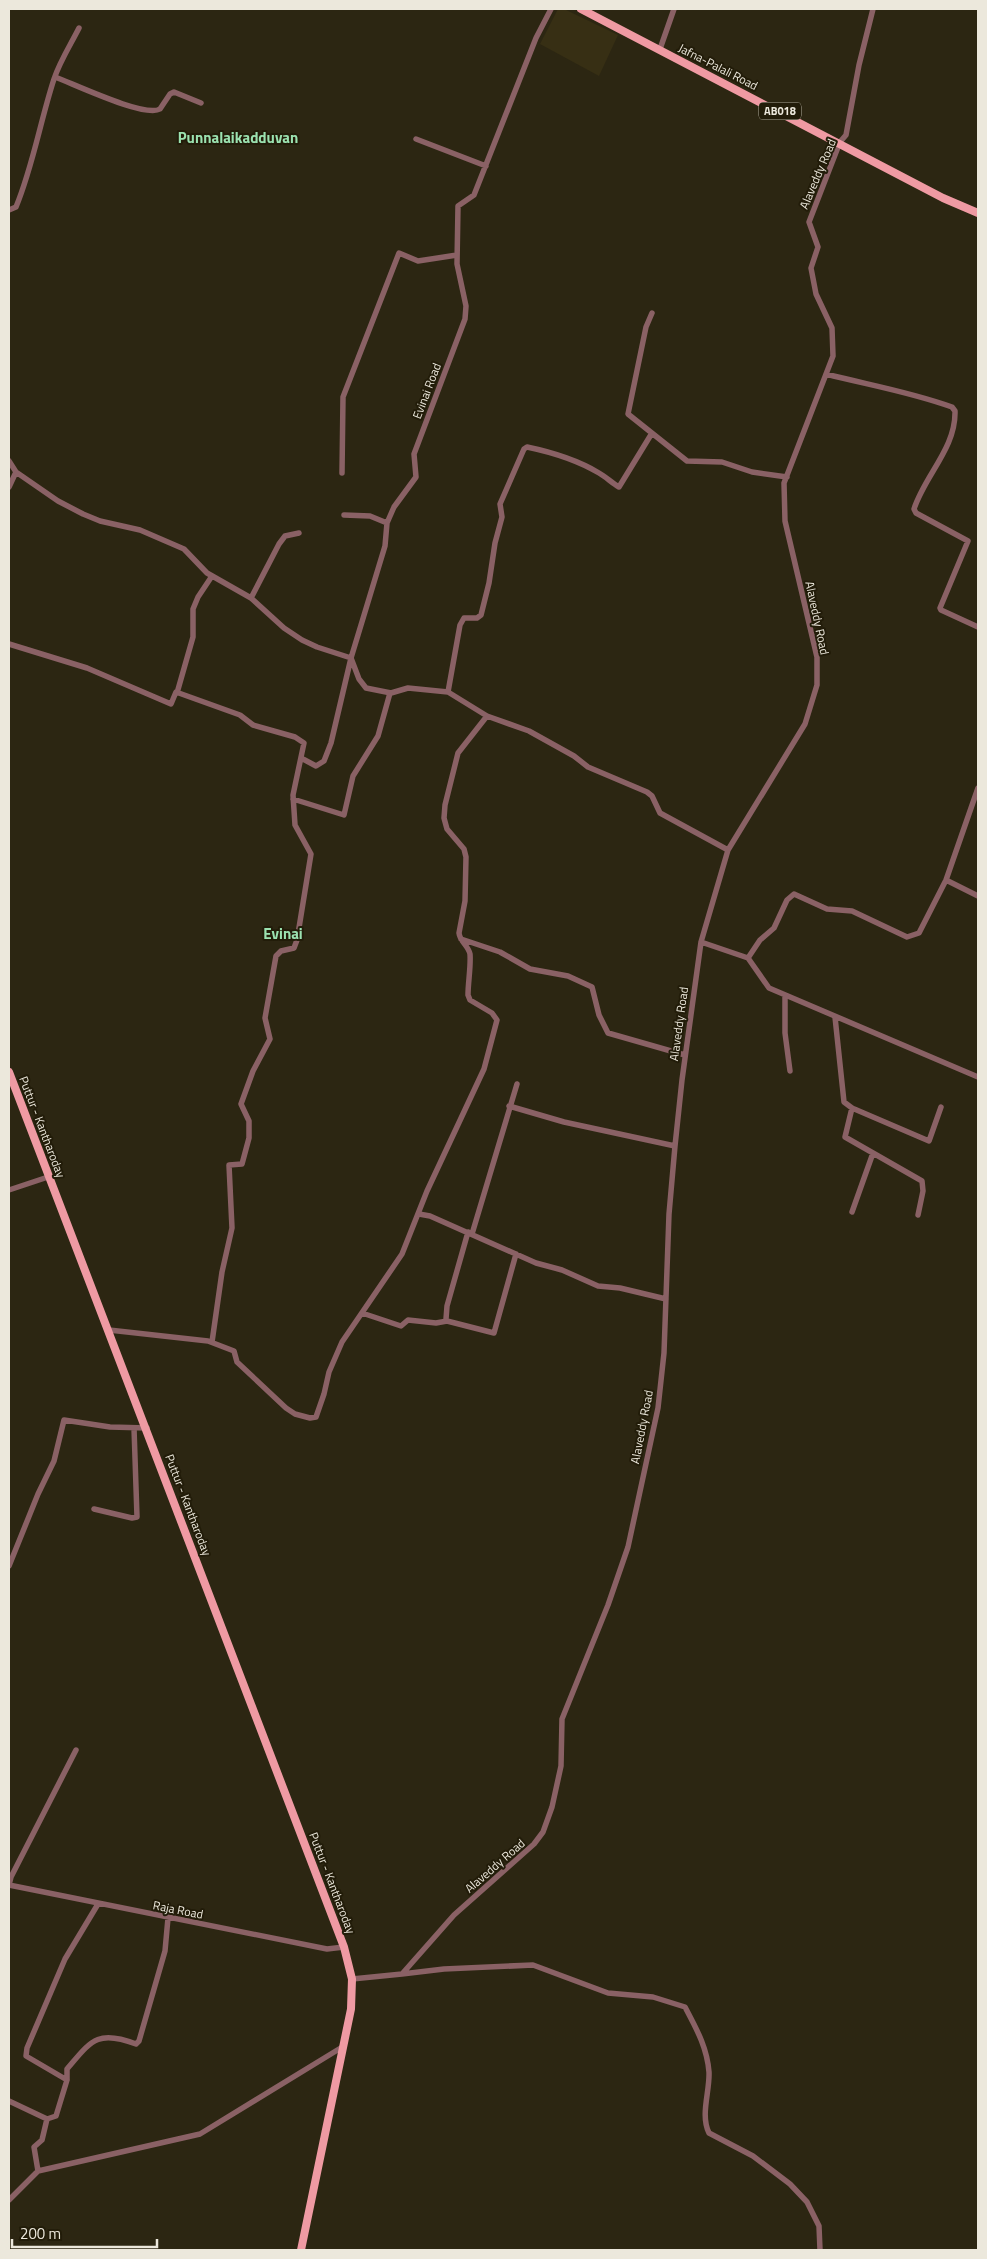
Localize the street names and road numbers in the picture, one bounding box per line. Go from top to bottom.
street label: Jafna-Palali Road [675,38,761,95]
road number: AB018 [759,102,801,120]
street label: Alaveddy Road [794,136,841,212]
street label: Evinai Road [407,360,446,422]
street label: Alaveddy Road [800,579,835,656]
street label: Alaveddy Road [664,986,693,1062]
street label: Puttur - Kantharoday [14,1073,71,1181]
street label: Alaveddy Road [625,1388,658,1465]
street label: Puttur - Kantharoday [160,1451,217,1559]
street label: Puttur - Kantharoday [304,1829,361,1937]
street label: Alaveddy Road [460,1834,529,1897]
street label: Raja Road [151,1895,205,1924]

